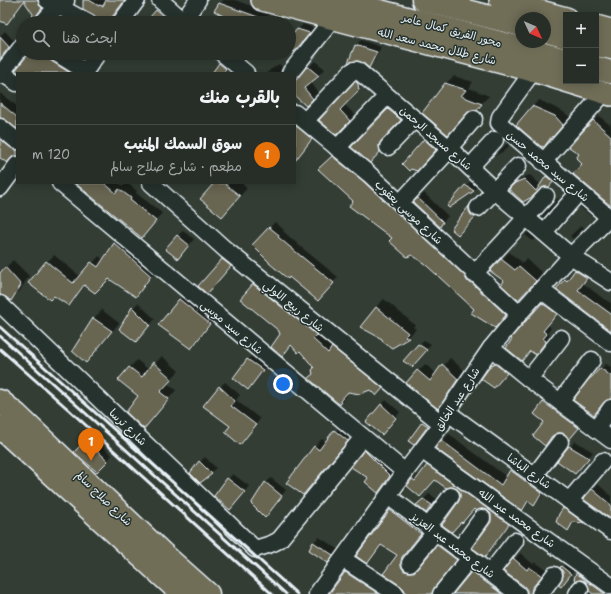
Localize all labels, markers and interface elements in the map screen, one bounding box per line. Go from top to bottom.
street label: محور الفريق كمال عامر [399,10,503,51]
north arrow [515,12,551,48]
map controls [563,12,599,84]
button: + [563,12,599,48]
search box [16,16,296,60]
street label: شارع طلال محمد سعد الله [376,24,498,69]
icon: search [30,27,52,49]
text: ابحث هنا [62,28,117,48]
button: − [563,48,599,84]
text: بالقرب منك [200,86,280,108]
street label: شارع مسجد الرحمن [396,103,475,175]
street label: شارع سيد محمد حسن [503,127,592,206]
text: سوق السمك المنيب [124,134,242,154]
text: 120 m [32,146,70,163]
text: 1 [264,146,270,163]
text: مطعم · شارع صلاح سالم [110,158,242,175]
street label: شارع موسى يعقوب [371,177,446,248]
street label: شارع ربيع اللولي [258,277,327,338]
street label: شارع سيد موسى [197,297,266,359]
street label: شارع عبد الخالق [431,365,484,434]
your location [273,374,293,394]
street label: شارع ترسا [105,406,150,450]
pin: 1 [78,428,104,461]
street label: شارع الباشا [503,450,554,493]
street label: شارع صلاح سالم [71,468,135,530]
street label: شارع محمد عبد الله [475,485,558,552]
street label: شارع محمد عبد العزيز [406,508,498,583]

